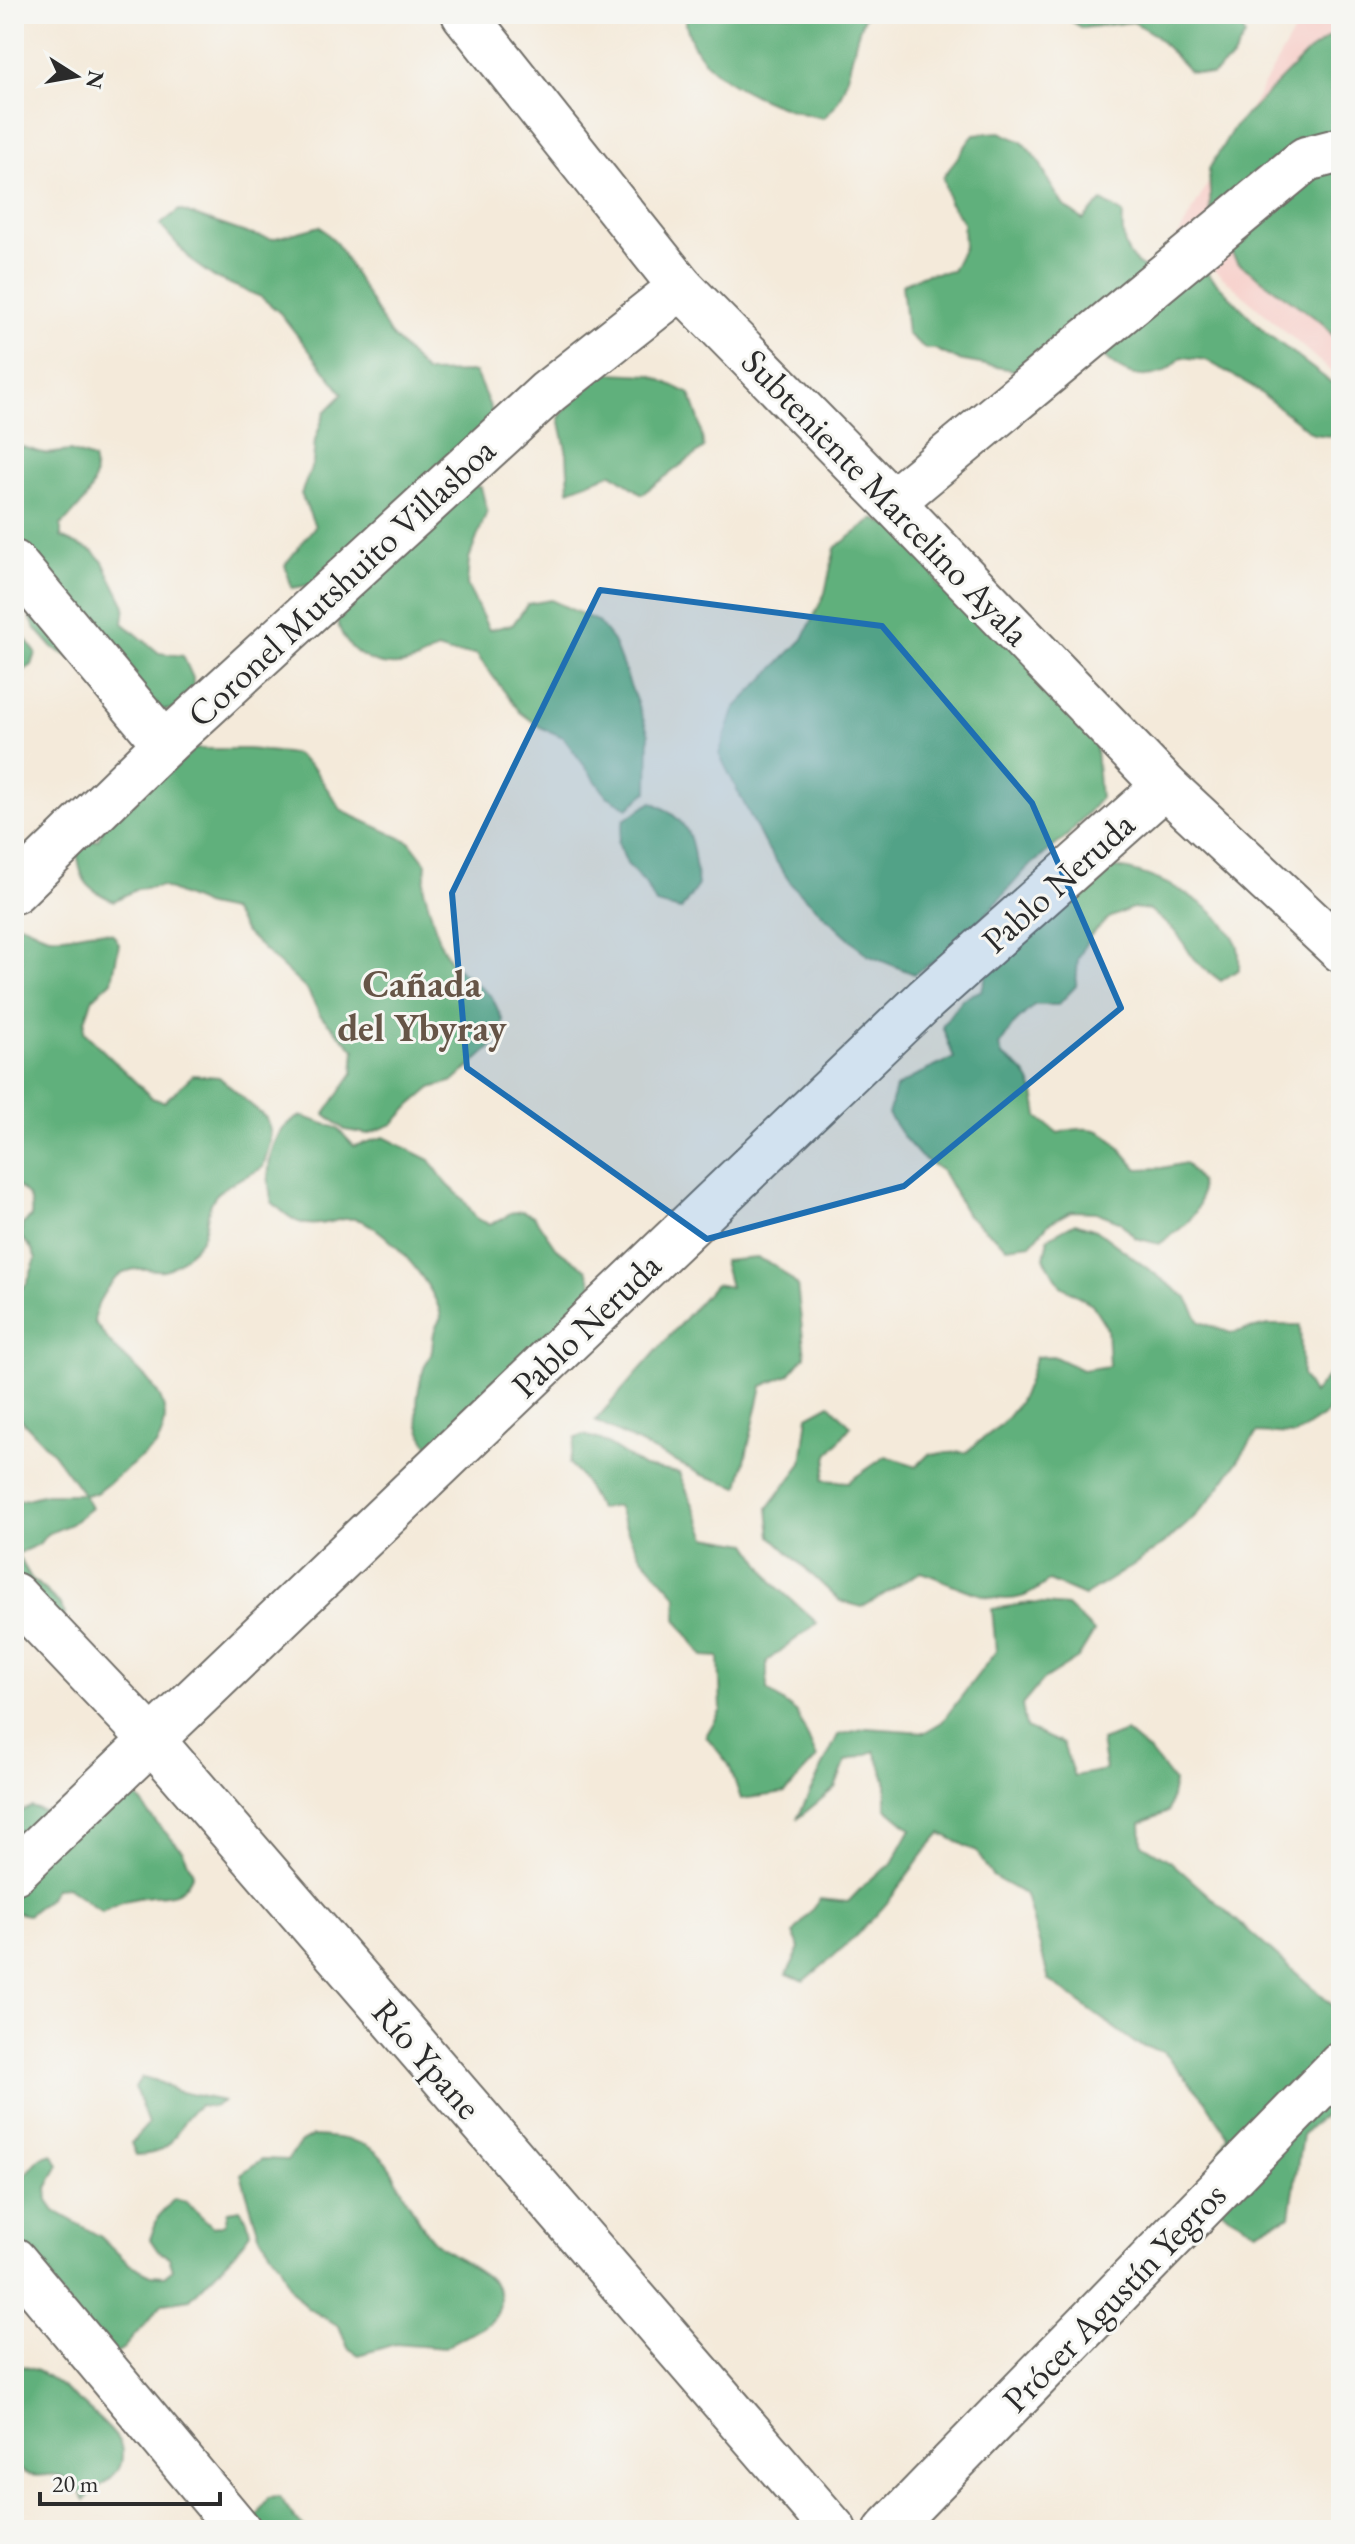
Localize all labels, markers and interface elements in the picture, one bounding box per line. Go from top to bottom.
north arrow [36,36,116,116]
text: N [79,68,111,91]
street label: Subteniente Marcelino Ayala [732,338,1041,656]
street label: Coronel Mutshuito Villasboa [177,426,505,737]
street label: Pablo Neruda [972,800,1145,963]
district label: Cañada del Ybyray [338,959,507,1052]
street label: Pablo Neruda [501,1242,671,1408]
street label: Río Ypane [362,1989,492,2129]
street label: Prócer Agustín Yegros [992,2172,1236,2422]
scale bar [40,2456,220,2506]
text: 20 m [52,2468,99,2499]

